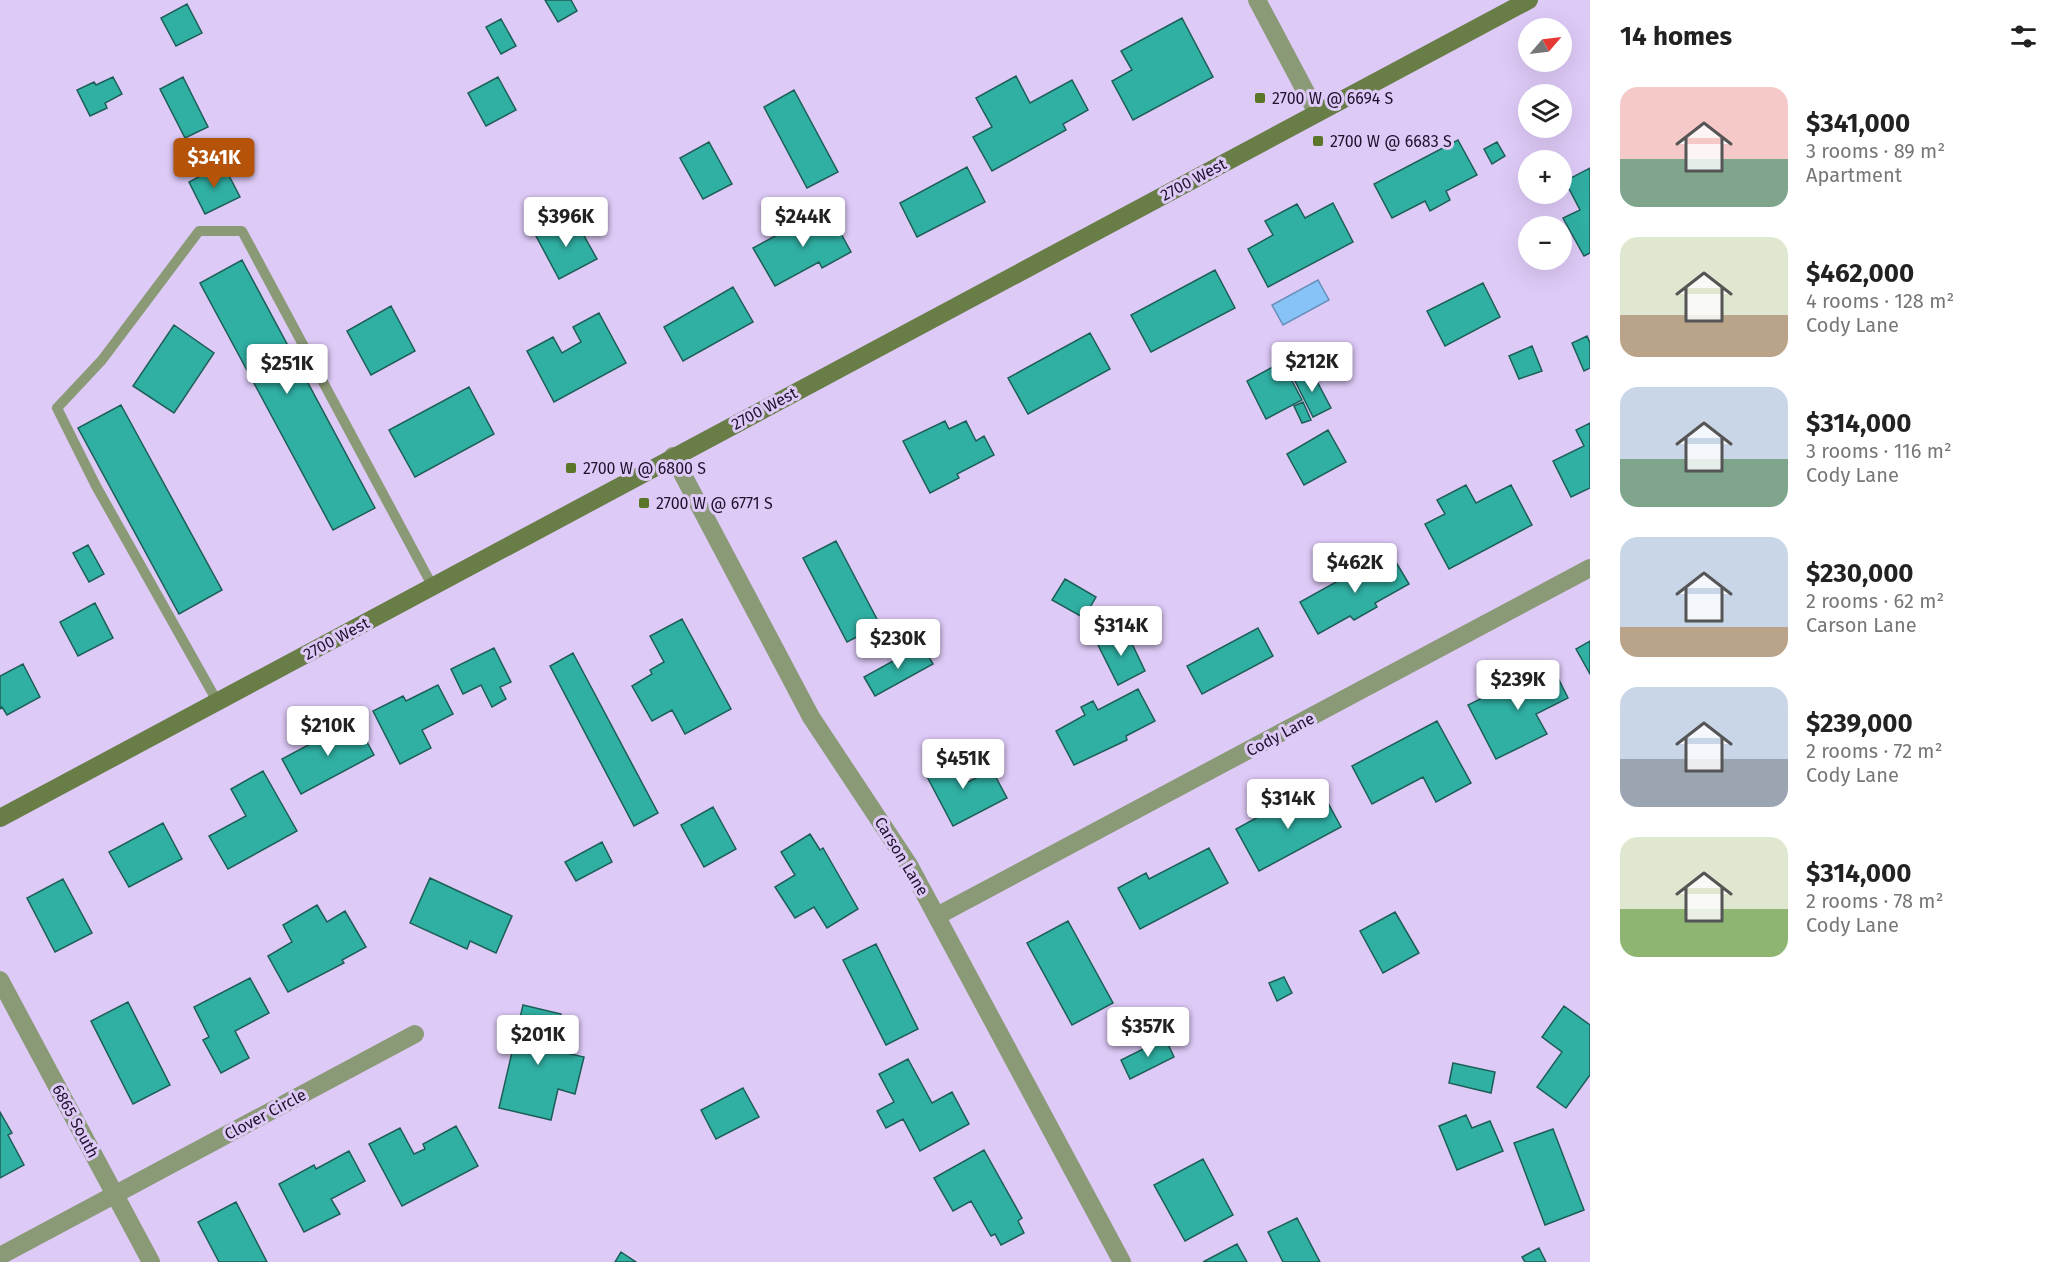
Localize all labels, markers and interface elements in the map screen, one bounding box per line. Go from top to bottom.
north arrow [1518,18,1572,72]
map controls [1518,18,1572,270]
icon: filters [2007,20,2040,53]
text: 14 homes [1620,21,1732,52]
button: layers [1518,84,1572,138]
place label: 2700 W @ 6694 S [1272,89,1394,108]
marker: 2700 W @ 6694 S [1253,91,1267,105]
text: $341,000 [1806,108,1910,139]
icon: home [1668,111,1740,183]
place label: 2700 W @ 6683 S [1330,132,1452,151]
marker: 2700 W @ 6683 S [1311,134,1325,148]
pin: $341K [172,138,256,189]
text: 3 rooms · 89 m² [1806,139,1945,163]
text: $341K [187,145,241,169]
button: + [1518,150,1572,204]
street label: 2700 West [1157,154,1230,205]
text: Apartment [1806,163,1902,187]
pin: $396K [524,197,608,248]
pin: $244K [761,197,845,248]
text: $396K [538,204,594,228]
text: $244K [775,204,831,228]
button: − [1518,216,1572,270]
text: $462,000 [1806,258,1914,289]
icon: home [1668,261,1740,333]
text: 4 rooms · 128 m² [1806,289,1954,313]
text: Cody Lane [1806,313,1899,337]
pin: $212K [1270,342,1354,393]
pin: $251K [245,344,329,395]
text: $212K [1286,349,1338,373]
text: $251K [261,351,313,375]
street label: 2700 West [728,383,801,434]
text: $314,000 [1806,408,1911,439]
icon: home [1668,411,1740,483]
text: 3 rooms · 116 m² [1806,439,1952,463]
place label: 2700 W @ 6800 S [583,459,706,478]
marker: 2700 W @ 6800 S [564,461,578,475]
text: Cody Lane [1806,463,1899,487]
place label: 2700 W @ 6771 S [656,494,773,513]
marker: 2700 W @ 6771 S [637,496,651,510]
pin: $462K [1313,543,1397,594]
text: $462K [1327,550,1383,574]
text: $230,000 [1806,558,1914,589]
icon: home [1668,561,1740,633]
text: 2 rooms · 62 m² [1806,589,1944,613]
pin: $314K [1079,606,1163,657]
street label: 2700 West [300,613,373,664]
text: $314K [1094,613,1148,637]
text: Carson Lane [1806,613,1917,637]
pin: $230K [856,619,940,670]
text: $230K [870,626,926,650]
pin: $239K [1476,660,1560,711]
text: $239K [1490,667,1546,691]
pin: $210K [286,706,370,757]
text: $239,000 [1806,708,1913,739]
street label: Cody Lane [1243,709,1317,760]
icon: home [1668,711,1740,783]
text: $210K [301,713,355,737]
pin: $451K [921,739,1005,790]
text: 2 rooms · 72 m² [1806,739,1942,763]
text: $451K [936,746,990,770]
text: Cody Lane [1806,763,1899,787]
pin: $314K [1246,779,1330,830]
text: $314K [1261,786,1315,810]
street label: Carson Lane [871,813,933,899]
text: $314,000 [1806,858,1911,889]
icon: home [1668,861,1740,933]
text: 2 rooms · 78 m² [1806,889,1943,913]
text: Cody Lane [1806,913,1899,937]
pin: $357K [1106,1007,1190,1058]
text: $357K [1121,1014,1175,1038]
pin: $201K [496,1015,580,1066]
text: $201K [511,1022,565,1046]
street label: 6865 South [48,1081,103,1161]
street label: Clover Circle [221,1085,309,1144]

